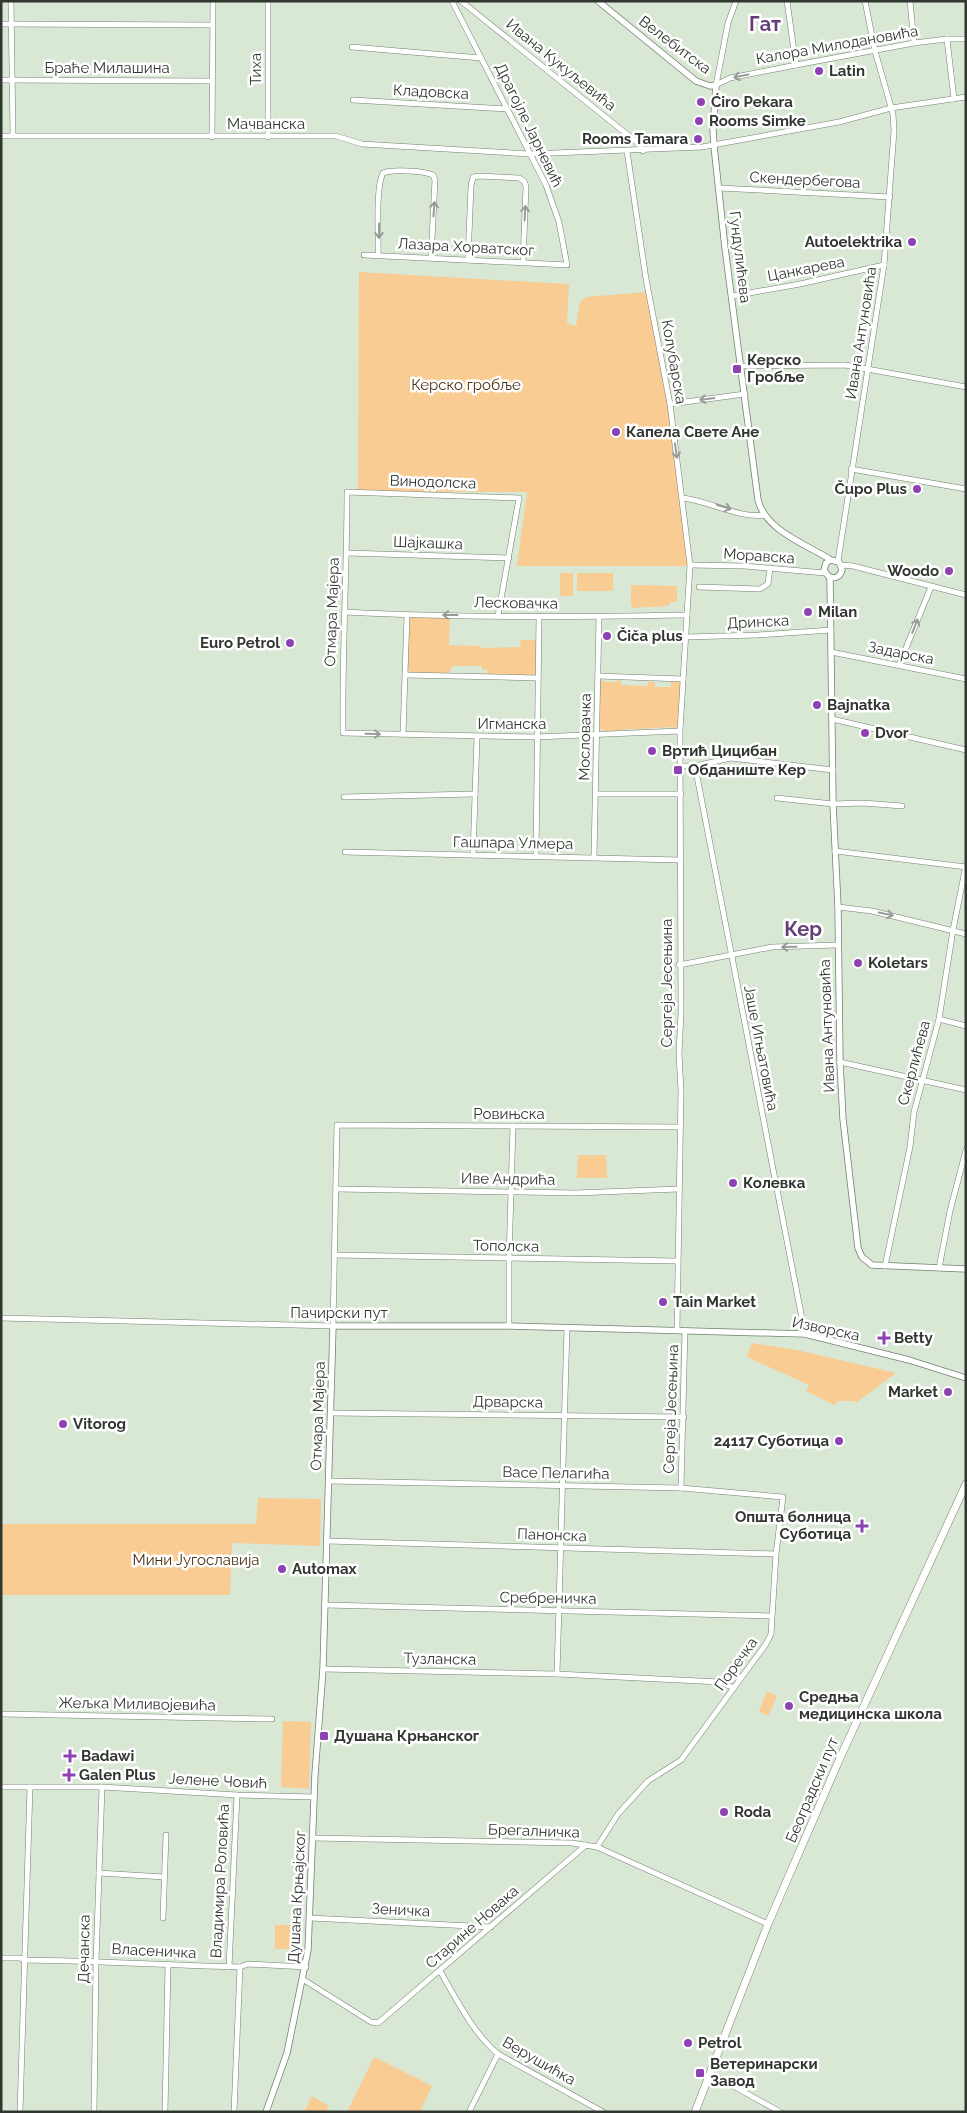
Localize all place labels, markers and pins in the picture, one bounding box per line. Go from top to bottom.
place label: Latin [829,62,865,80]
marker: Latin [813,65,825,77]
place label: Ćiro Pekara [711,93,793,111]
marker: Ćiro Pekara [695,96,707,108]
place label: Rooms Simke [709,112,806,130]
marker: Rooms Simke [693,115,705,127]
place label: Rooms Tamara [582,130,688,148]
marker: Rooms Tamara [692,133,704,145]
place label: Autoelektrika [805,233,902,251]
marker: Autoelektrika [906,236,918,248]
place label: Керско Гробље [747,351,805,386]
marker: Керско Гробље [731,363,743,375]
place label: Капела Свете Ане [626,423,759,441]
marker: Капела Свете Ане [610,426,622,438]
place label: Čupo Plus [834,480,907,498]
marker: Čupo Plus [911,483,923,495]
place label: Woodo [887,562,939,580]
marker: Woodo [943,565,955,577]
place label: Milan [818,603,857,621]
marker: Milan [802,606,814,618]
place label: Čiča plus [617,627,683,645]
marker: Čiča plus [601,630,613,642]
place label: Euro Petrol [200,634,280,652]
marker: Euro Petrol [284,637,296,649]
place label: Bajnatka [827,696,890,714]
marker: Bajnatka [811,699,823,711]
place label: Dvor [875,724,909,742]
marker: Dvor [859,727,871,739]
place label: Вртић Цицибан [662,742,777,760]
marker: Вртић Цицибан [646,745,658,757]
place label: Обданиште Кер [688,761,807,779]
marker: Обданиште Кер [672,764,684,776]
place label: Koletars [868,954,928,972]
marker: Koletars [852,957,864,969]
place label: Колевка [743,1174,806,1192]
marker: Колевка [727,1177,739,1189]
place label: Tain Market [673,1293,756,1311]
marker: Tain Market [657,1296,669,1308]
place label: Betty [894,1329,934,1347]
marker: Betty [878,1332,890,1344]
place label: Market [888,1383,938,1401]
marker: Market [942,1386,954,1398]
place label: Vitorog [73,1415,126,1433]
marker: Vitorog [57,1418,69,1430]
place label: 24117 Суботица [714,1432,829,1450]
marker: 24117 Суботица [833,1435,845,1447]
place label: Општа болница Суботица [735,1508,851,1543]
marker: Општа болница Суботица [855,1519,869,1533]
place label: Automax [292,1560,357,1578]
marker: Automax [276,1563,288,1575]
place label: Средња медицинска школа [799,1688,942,1723]
marker: Средња медицинска школа [783,1700,795,1712]
place label: Душана Крњанског [334,1727,480,1745]
marker: Душана Крњанског [318,1730,330,1742]
place label: Badawi [81,1747,134,1765]
marker: Badawi [63,1749,77,1763]
place label: Galen Plus [79,1766,156,1784]
marker: Galen Plus [63,1769,75,1781]
place label: Roda [734,1803,771,1821]
marker: Roda [718,1806,730,1818]
place label: Petrol [698,2034,742,2052]
marker: Petrol [682,2037,694,2049]
place label: Ветеринарски Завод [710,2055,818,2090]
marker: Ветеринарски Завод [694,2067,706,2079]

